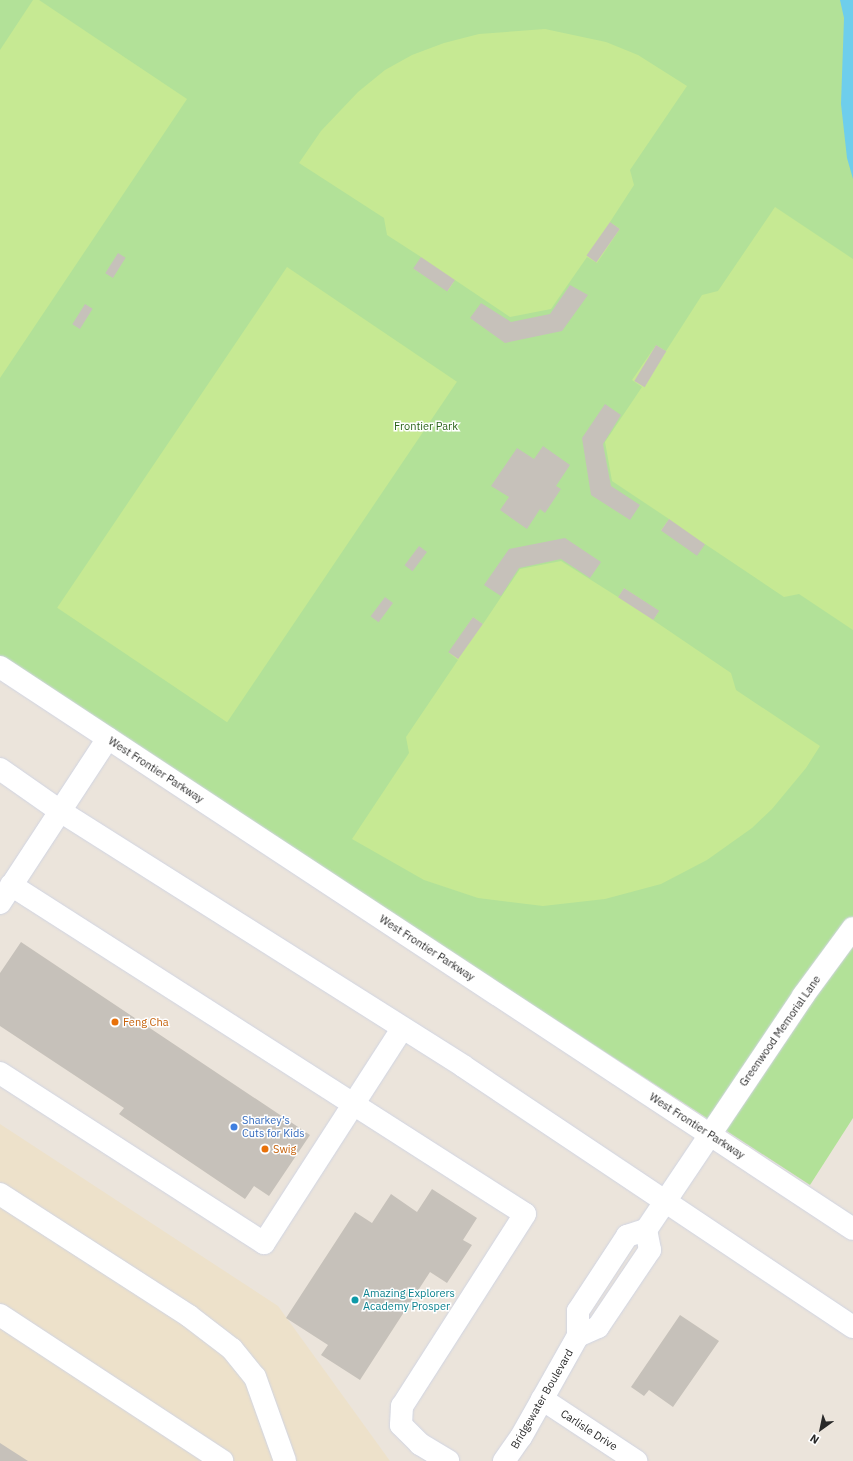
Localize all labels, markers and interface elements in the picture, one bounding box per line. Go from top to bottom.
park label: Frontier Park [394,419,458,433]
street label: West Frontier Parkway [106,734,206,806]
street label: West Frontier Parkway [377,912,477,984]
street label: Greenwood Memorial Lane [737,973,823,1089]
place label: Feng Cha [123,1015,169,1029]
marker: Feng Cha [110,1017,120,1027]
street label: West Frontier Parkway [647,1090,747,1162]
place label: Sharkey’s Cuts for Kids [242,1114,305,1140]
marker: Sharkey’s Cuts for Kids [229,1122,239,1132]
place label: Swig [273,1142,296,1156]
marker: Swig [260,1144,270,1154]
place label: Amazing Explorers Academy Prosper [363,1287,455,1313]
marker: Amazing Explorers Academy Prosper [350,1295,360,1305]
street label: Bridgewater Boulevard [508,1347,576,1451]
street label: Carlisle Drive [558,1407,620,1453]
north arrow [801,1409,841,1449]
text: N [807,1431,822,1447]

